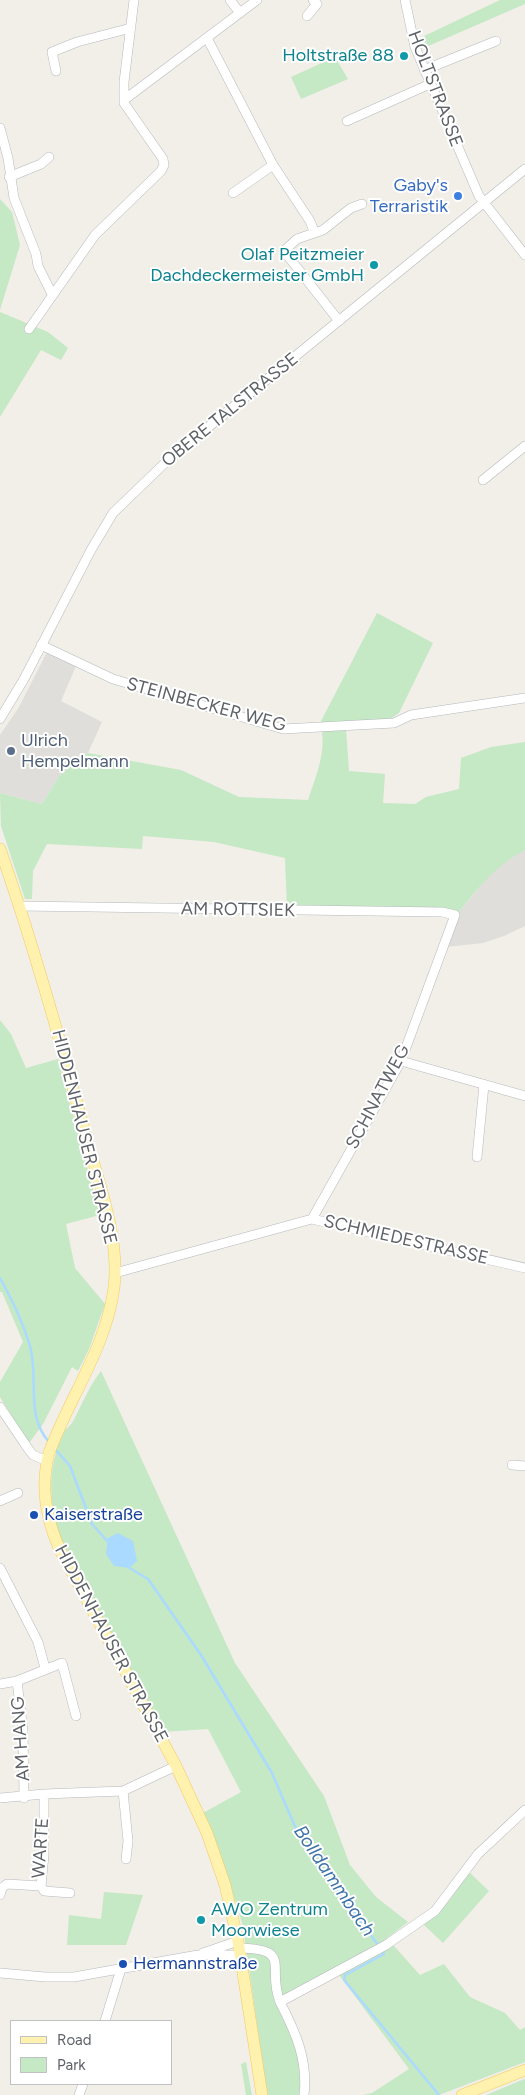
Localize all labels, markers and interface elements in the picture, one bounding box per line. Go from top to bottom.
street label: HOLTSTRASSE [403,28,467,150]
place label: Holtstraße 88 [282,45,394,67]
marker: Holtstraße 88 [398,50,410,62]
place label: Gaby's Terraristik [370,175,448,218]
marker: Gaby's Terraristik [452,190,464,202]
place label: Olaf Peitzmeier Dachdeckermeister GmbH [150,244,364,286]
marker: Olaf Peitzmeier Dachdeckermeister GmbH [368,259,380,271]
street label: OBERE TALSTRASSE [157,348,303,472]
street label: STEINBECKER WEG [124,673,288,737]
place label: Ulrich Hempelmann [21,730,129,772]
marker: Ulrich Hempelmann [5,745,17,757]
street label: AM ROTTSIEK [181,898,295,922]
street label: HIDDENHAUSER STRASSE [47,1027,121,1247]
street label: SCHNATWEG [341,1041,415,1153]
street label: SCHMIEDESTRASSE [321,1211,491,1269]
place label: Kaiserstraße [44,1504,143,1526]
marker: Kaiserstraße [28,1509,40,1521]
street label: HIDDENHAUSER STRASSE [50,1541,172,1747]
street label: AM HANG [7,1696,35,1782]
street label: WARTE [28,1817,54,1879]
water label: Bolldammbach [288,1821,380,1941]
place label: AWO Zentrum Moorwiese [211,1899,328,1942]
marker: AWO Zentrum Moorwiese [195,1914,207,1926]
place label: Hermannstraße [133,1953,257,1975]
marker: Hermannstraße [117,1958,129,1970]
legend [10,2020,172,2085]
text: Road [57,2031,92,2049]
text: Park [57,2056,86,2074]

